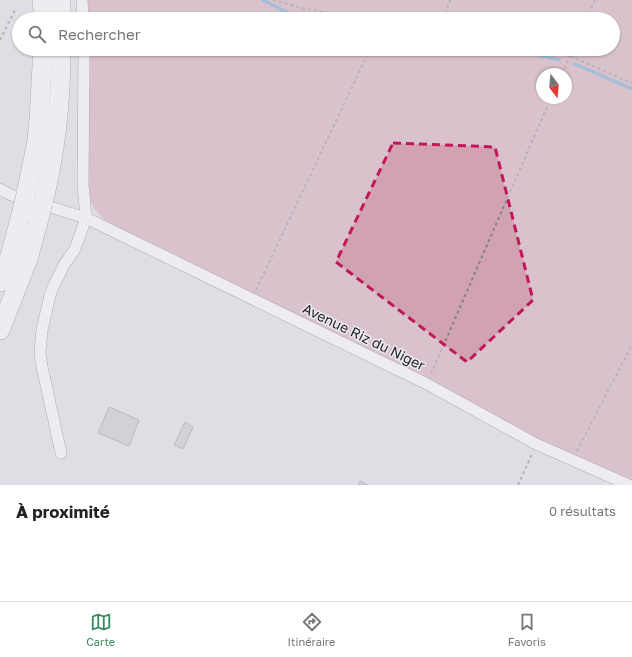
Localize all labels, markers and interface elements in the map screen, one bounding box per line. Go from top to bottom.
search box [12,12,620,56]
icon: search [26,23,48,45]
text: Rechercher [58,25,141,43]
north arrow [536,68,572,104]
street label: Avenue Riz du Niger [300,300,429,374]
text: À proximité [16,501,110,522]
text: 0 résultats [549,503,616,519]
tab: Carte [86,611,115,648]
tab: Itinéraire [288,611,335,648]
tab: Favoris [508,611,546,648]

